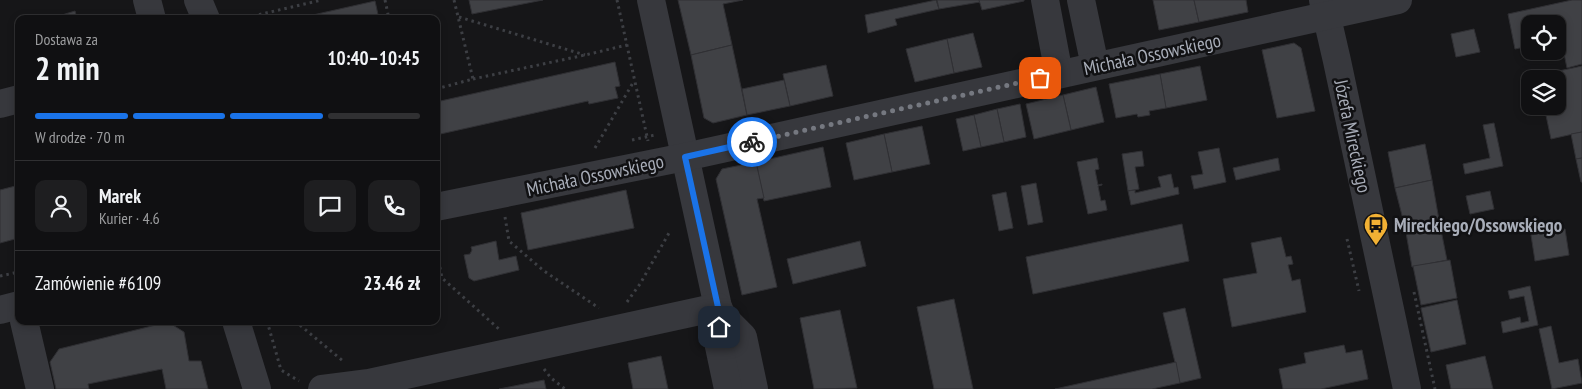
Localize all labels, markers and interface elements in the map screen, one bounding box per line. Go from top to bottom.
map controls [1521,15,1566,115]
button: locate [1521,15,1566,60]
street label: Michała Ossowskiego [1081,28,1223,80]
text: Dostawa za [35,29,98,49]
text: 10:40–10:45 [327,46,420,70]
text: 2 min [35,47,100,89]
pin [1019,57,1061,99]
icon: bag [1026,64,1054,92]
button: layers [1521,70,1566,115]
street label: Józefa Mireckiego [1329,76,1377,195]
courier [727,117,777,167]
text: W drodze · 70 m [35,127,125,147]
icon: bike [738,128,766,156]
street label: Michała Ossowskiego [524,149,666,201]
button: person [35,180,87,232]
button: chat [304,180,356,232]
button: phone [368,180,420,232]
text: Marek [99,184,141,208]
text: Kurier · 4.6 [99,208,160,228]
bus stop icon: Mireckiego/Ossowskiego [1363,212,1389,246]
place label: Mireckiego/Ossowskiego [1394,213,1562,237]
text: Zamówienie #6109 [35,271,161,295]
text: 23.46 zł [363,271,420,295]
pin [698,306,740,348]
icon: home [705,313,733,341]

